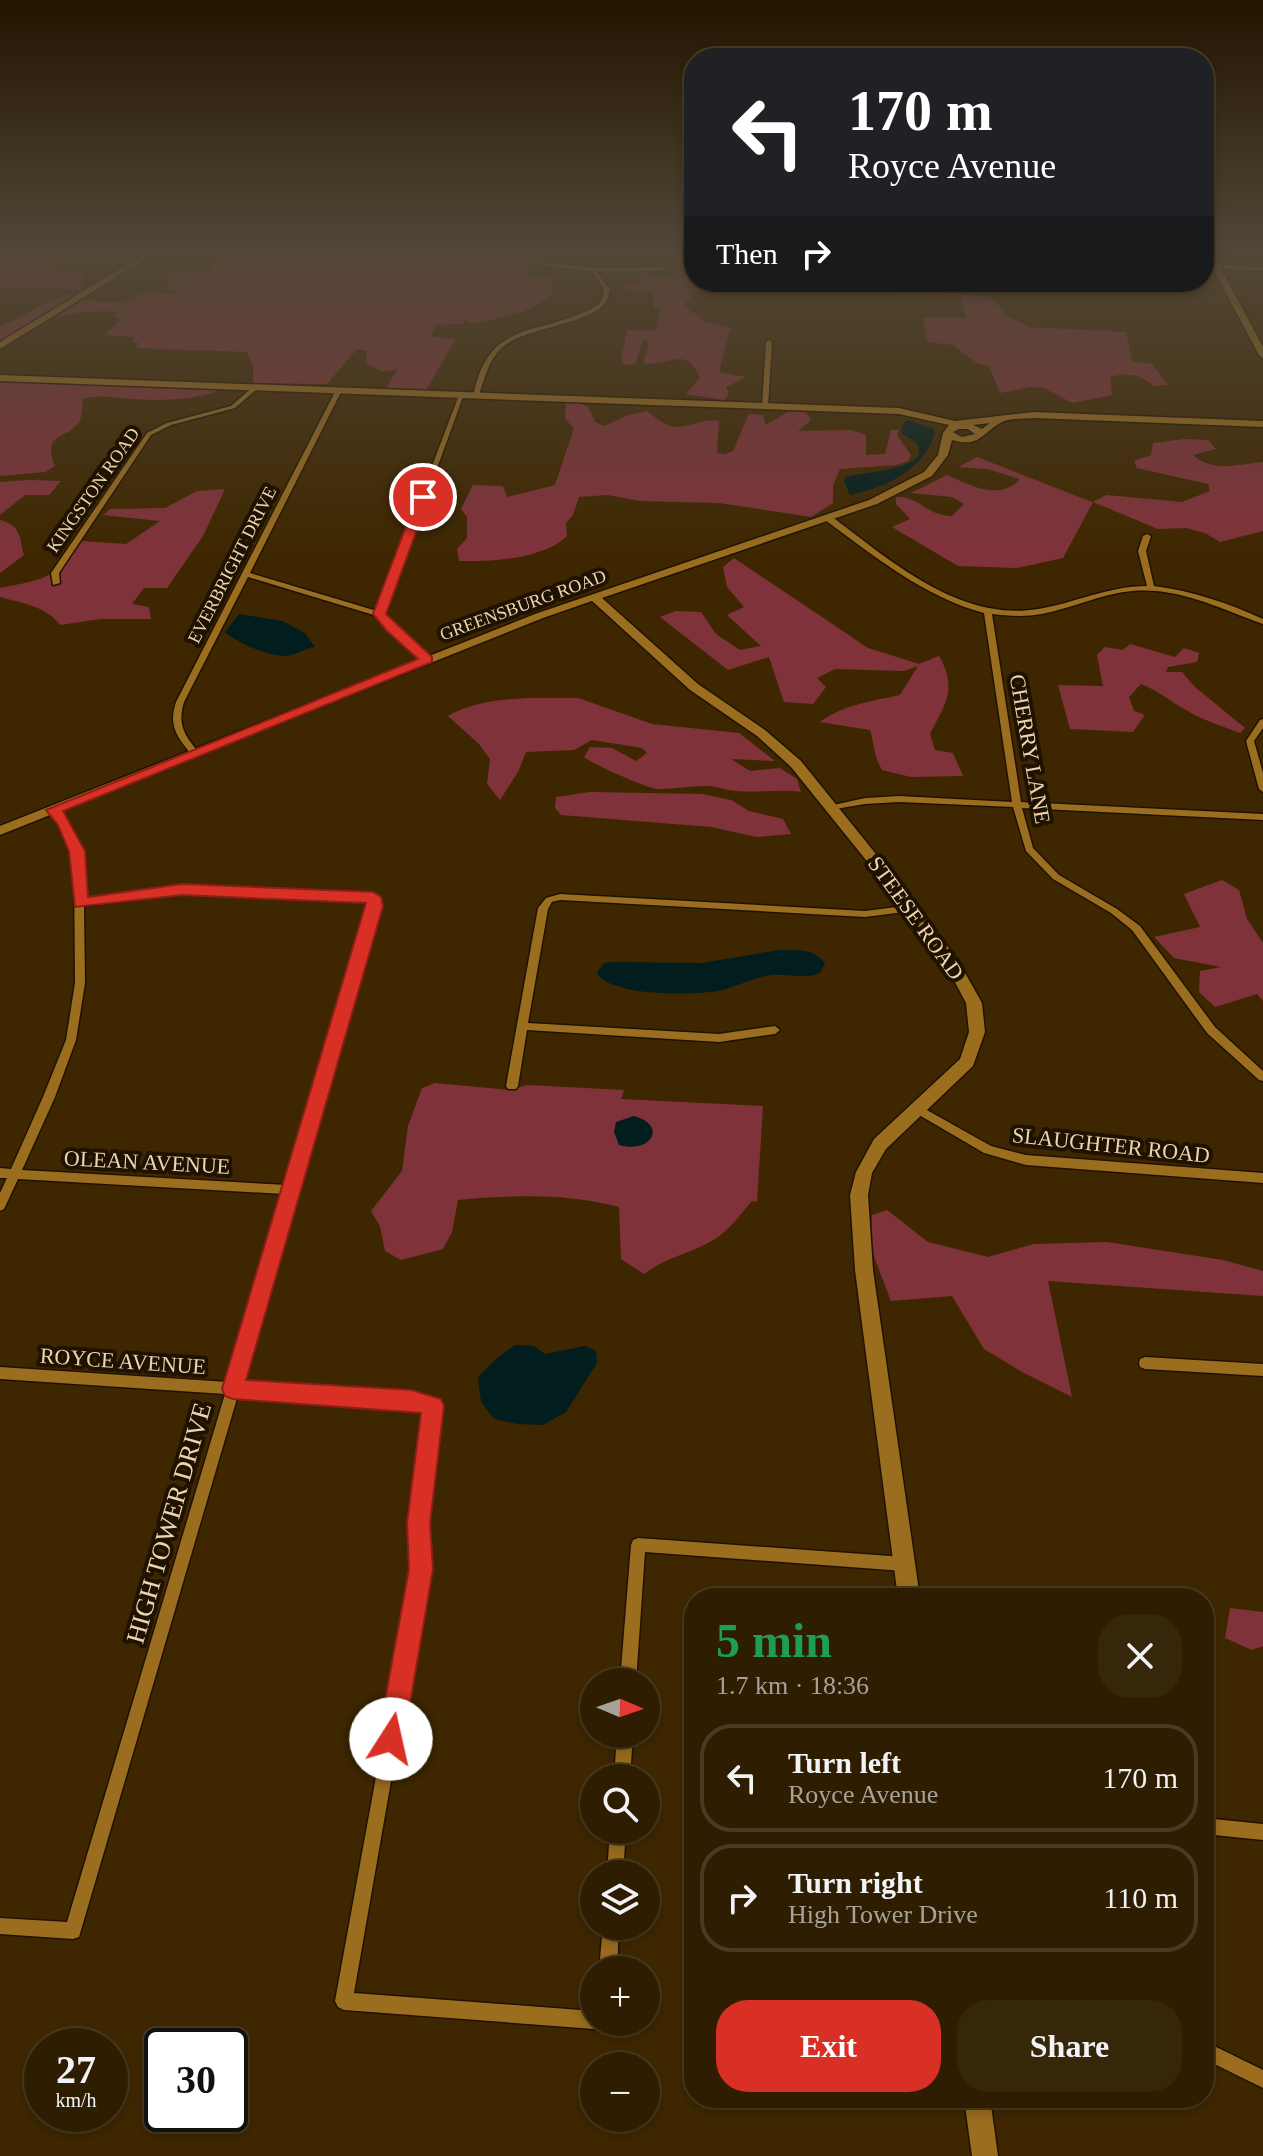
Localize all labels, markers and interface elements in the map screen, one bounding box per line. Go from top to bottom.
icon: left [716,80,820,184]
text: 170 m [848,80,993,142]
text: Royce Avenue [848,146,1056,186]
icon: right [794,232,838,276]
text: Then [716,237,778,270]
street label: KINGSTON ROAD [43,424,143,556]
pin [389,463,457,531]
icon: arrive [401,475,445,519]
street label: EVERBRIGHT DRIVE [184,483,280,647]
street label: GREENSBURG ROAD [437,566,609,644]
street label: CHERRY LANE [1005,672,1055,826]
street label: STEESE ROAD [863,852,969,984]
street label: SLAUGHTER ROAD [1011,1122,1211,1168]
street label: OLEAN AVENUE [63,1145,231,1179]
street label: ROYCE AVENUE [39,1343,207,1379]
street label: HIGH TOWER DRIVE [121,1399,217,1647]
text: 5 min [716,1614,832,1667]
button: close [1098,1614,1182,1698]
north arrow [580,1668,660,1748]
map controls [580,1668,660,2132]
text: 1.7 km · 18:36 [716,1671,869,1700]
position arrow [349,1697,433,1781]
text: Turn left [788,1746,901,1779]
icon: left [720,1756,764,1800]
text: 170 m [1102,1761,1178,1794]
button: search [580,1764,660,1844]
text: Royce Avenue [788,1780,938,1809]
button: layers [580,1860,660,1940]
text: Turn right [788,1866,923,1899]
icon: right [720,1876,764,1920]
text: 110 m [1103,1881,1178,1914]
text: High Tower Drive [788,1900,978,1929]
button: + [580,1956,660,2036]
button: Exit [716,2000,941,2092]
button: Share [957,2000,1182,2092]
speed limit sign: 30 [144,2028,248,2132]
text: 27 [56,2047,96,2092]
button: − [580,2052,660,2132]
text: km/h [55,2089,97,2111]

